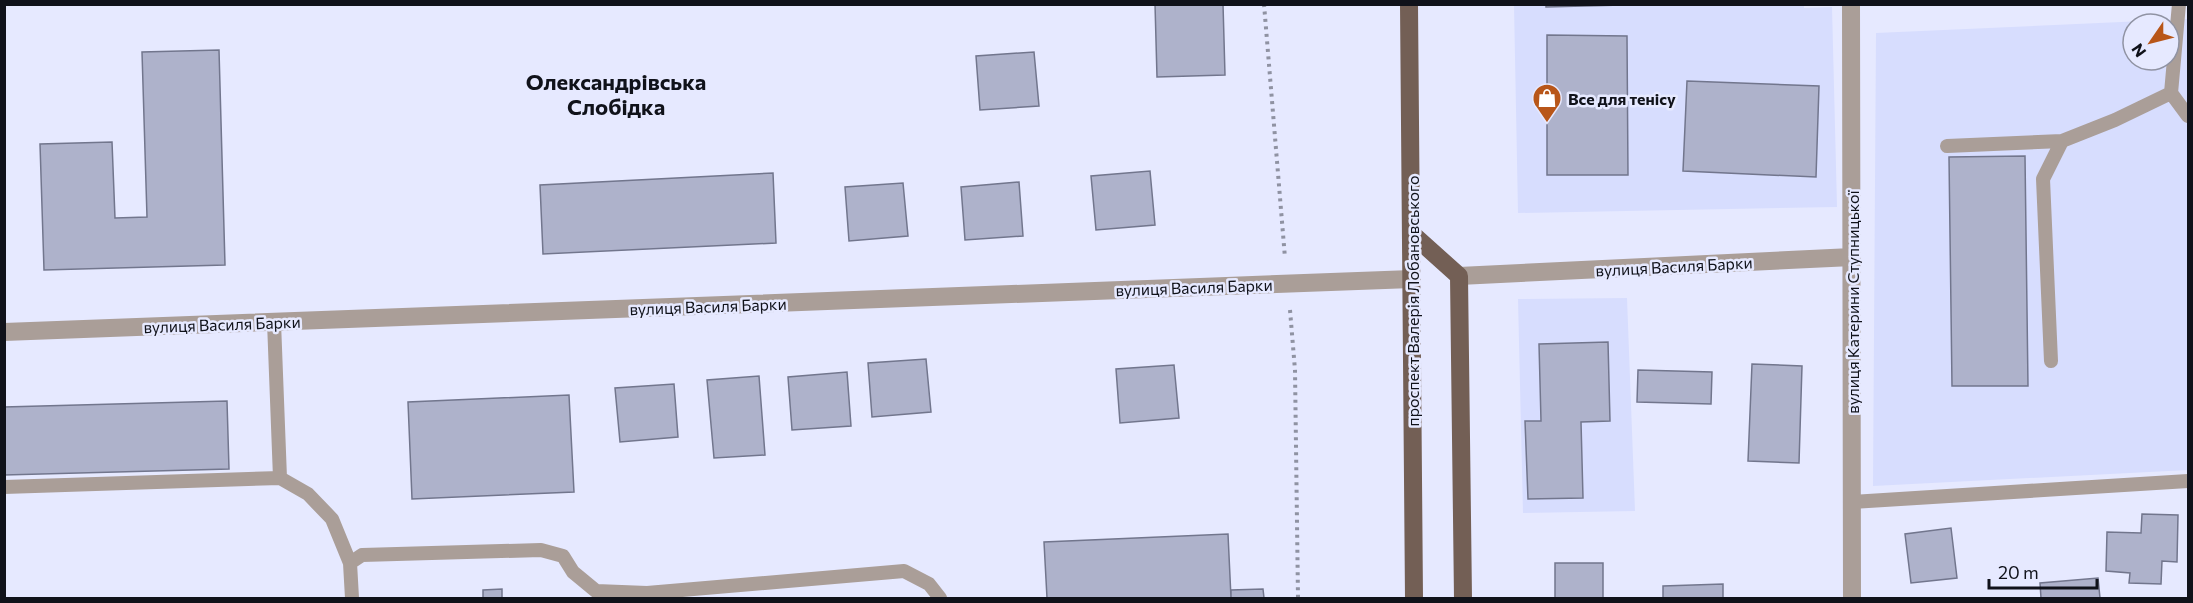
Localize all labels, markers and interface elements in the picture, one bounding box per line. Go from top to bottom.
north arrow [2121,12,2181,72]
text: N [2127,41,2150,61]
district label: Олександрівська Слобідка [526,68,706,120]
shop icon: Все для тенісу [1531,82,1563,124]
place label: Все для тенісу [1568,89,1676,108]
street label: проспект Валерія Лобановського [1403,176,1422,426]
street label: вулиця Катерини Ступницької [1843,189,1862,414]
street label: вулиця Василя Барки [1595,252,1753,280]
street label: вулиця Василя Барки [1115,275,1273,299]
street label: вулиця Василя Барки [629,294,787,318]
street label: вулиця Василя Барки [143,312,301,336]
scale bar [1989,552,2097,590]
text: 20 m [1998,561,2039,583]

